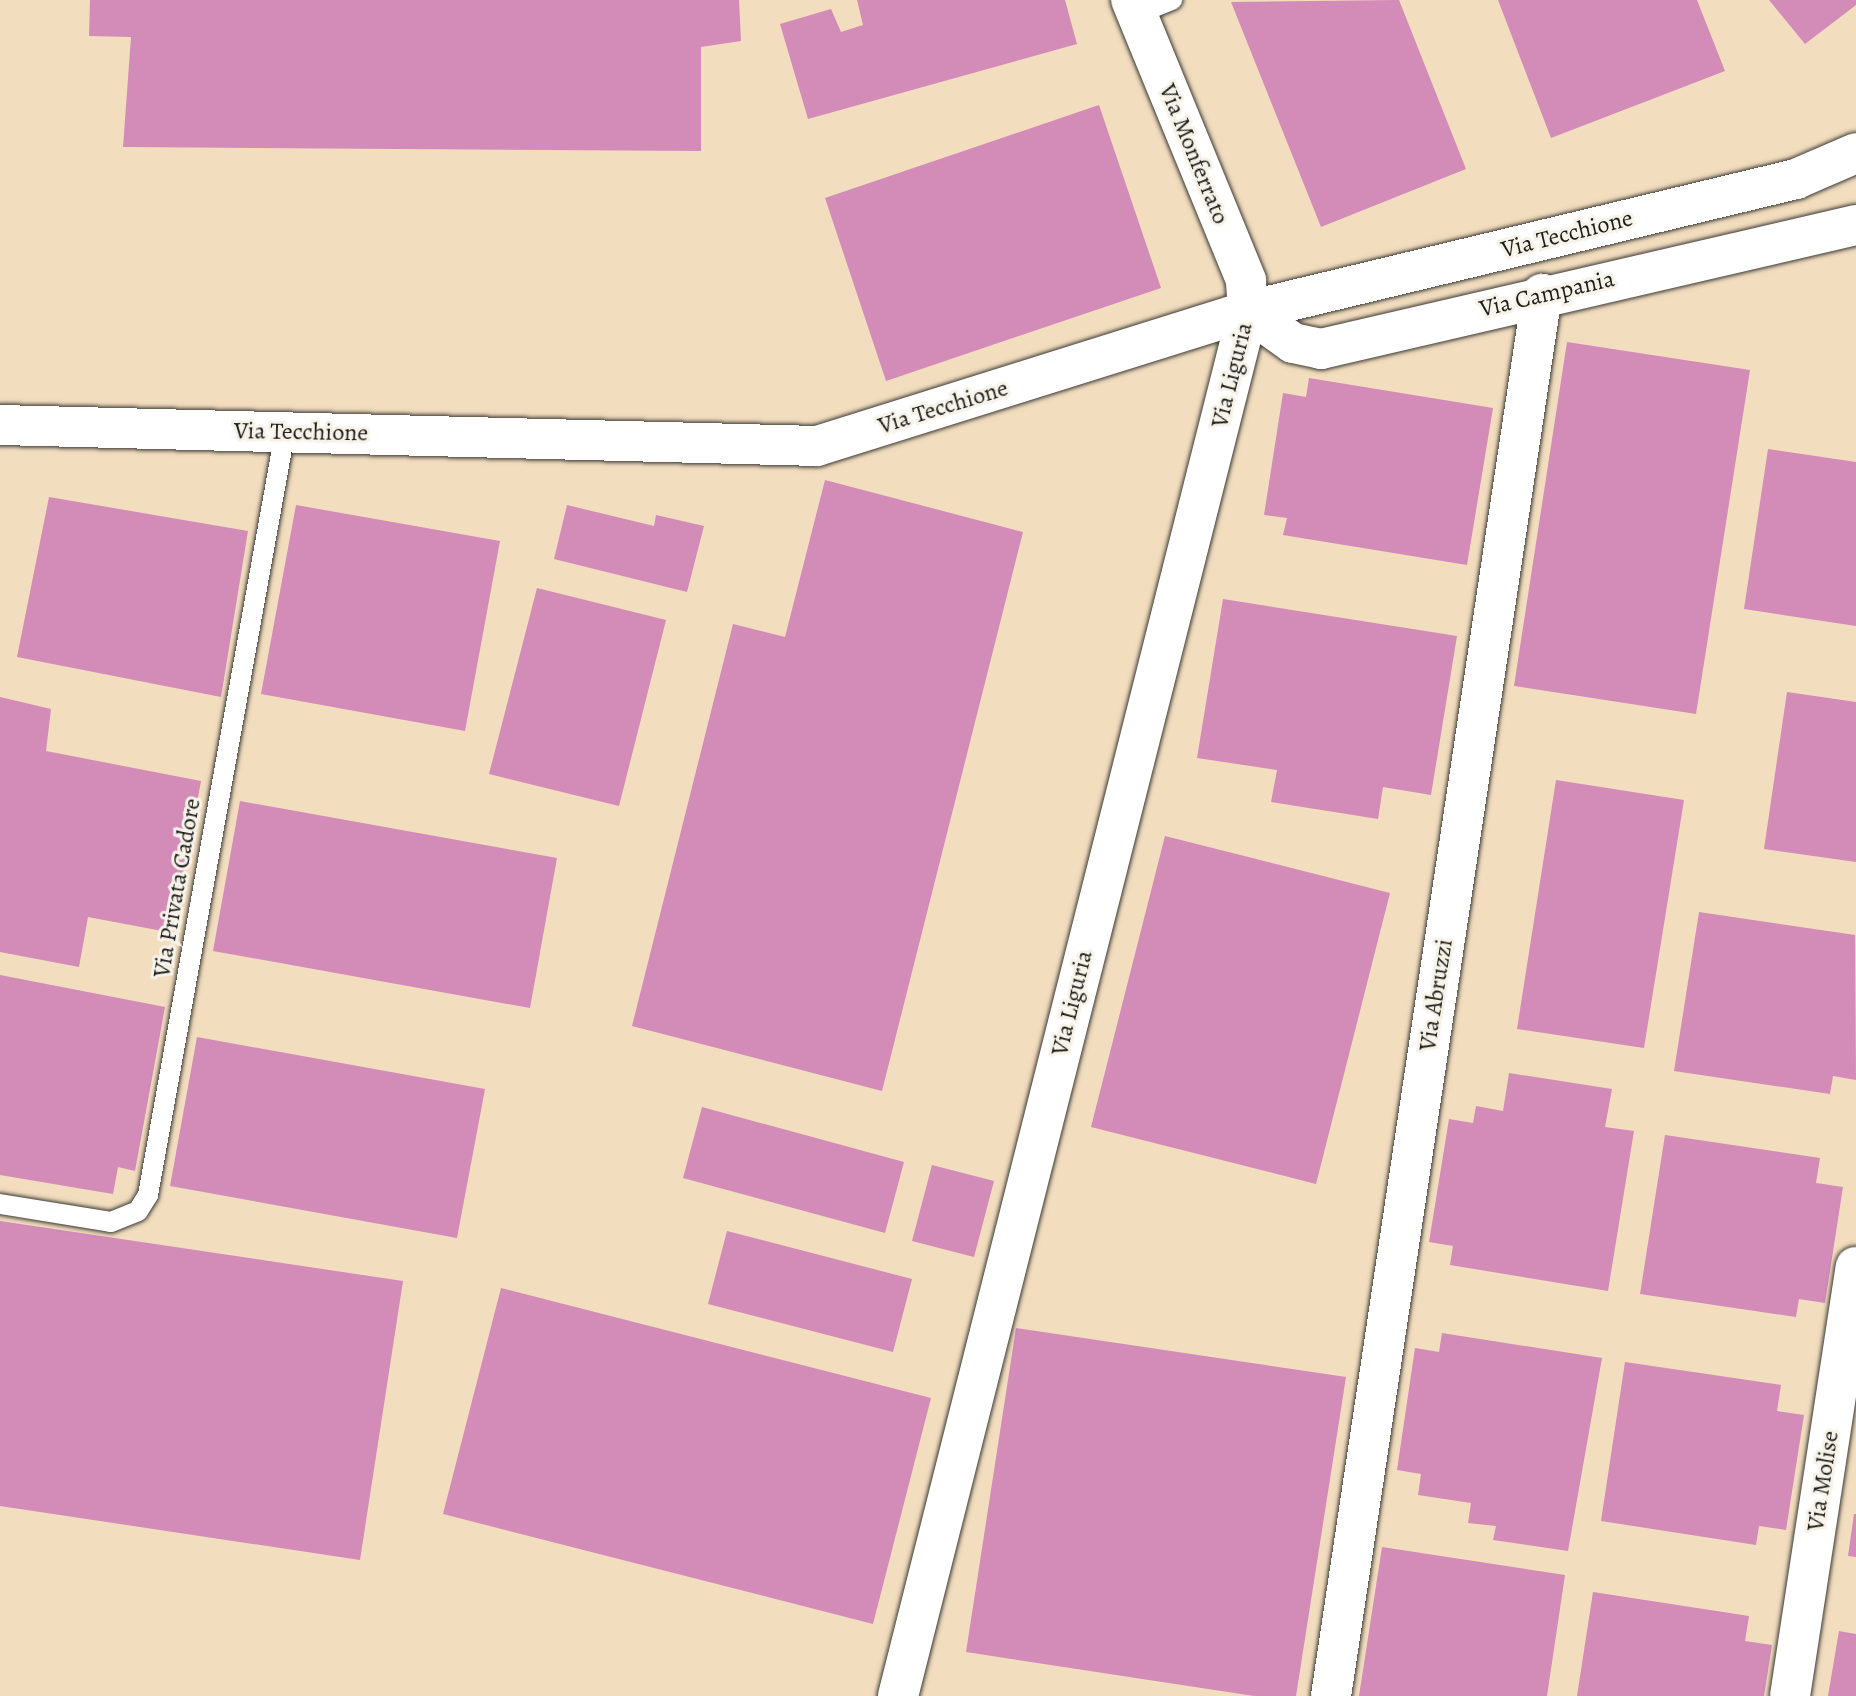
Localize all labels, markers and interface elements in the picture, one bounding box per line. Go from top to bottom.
street label: Via Monferrato [1153,80,1235,228]
street label: Via Tecchione [1498,204,1636,264]
street label: Via Campania [1477,265,1617,323]
street label: Via Liguria [1205,319,1259,431]
street label: Via Tecchione [875,374,1011,440]
street label: Via Tecchione [234,416,368,448]
street label: Via Privata Cadore [147,796,207,980]
street label: Via Abruzzi [1413,937,1459,1053]
street label: Via Liguria [1045,947,1099,1059]
street label: Via Molise [1801,1429,1845,1533]

